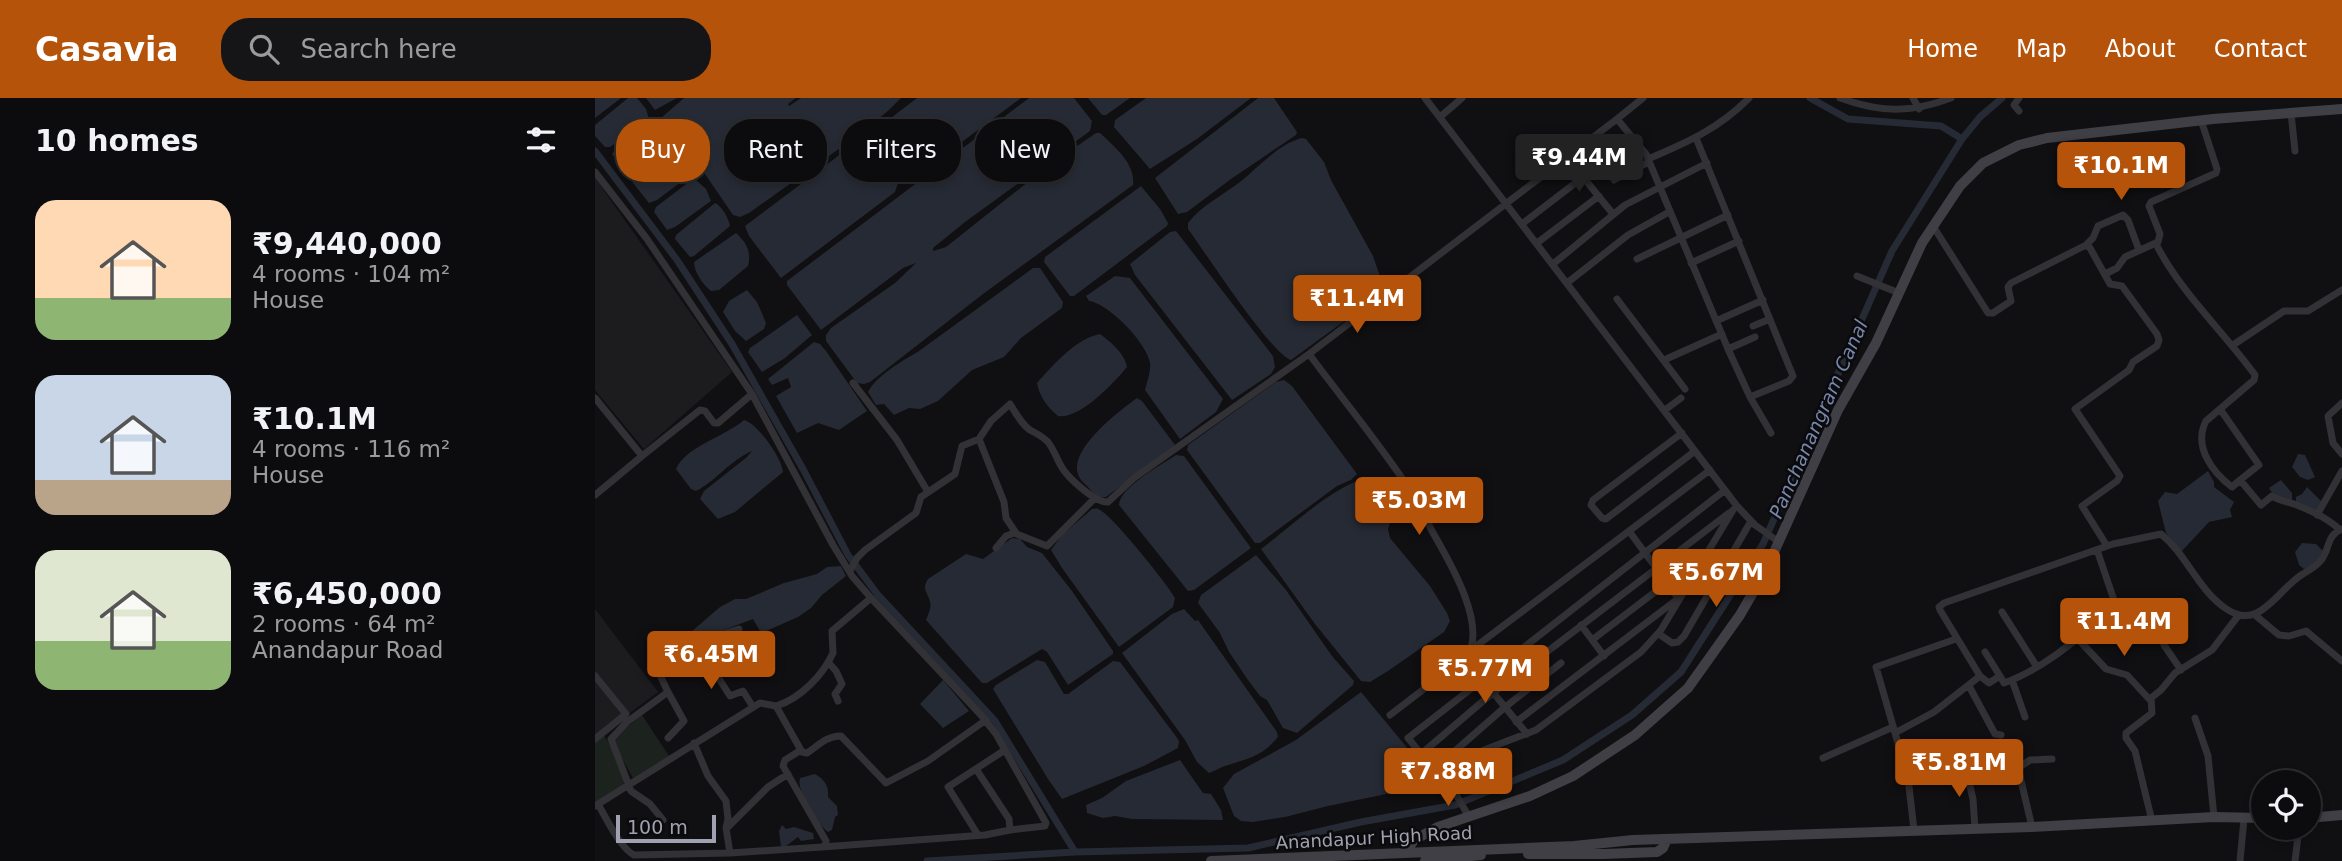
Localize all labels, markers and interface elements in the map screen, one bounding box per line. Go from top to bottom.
search box [221,18,711,81]
text: Casavia [35,30,179,69]
icon: search [245,30,283,68]
text: Search here [301,34,457,64]
text: Home [1907,35,1978,63]
text: Map [2016,35,2067,63]
text: About [2105,35,2176,63]
text: Contact [2214,35,2307,63]
chip: Buy [616,119,710,182]
chip: Rent [724,119,827,182]
chip: Filters [841,119,961,182]
chip: New [975,119,1075,182]
icon: filters [522,121,560,159]
text: 10 homes [35,123,199,158]
pin: ₹9.44M [1522,134,1636,194]
pin: ₹10.1M [2064,142,2178,202]
text: ₹9.44M [1531,144,1627,170]
text: ₹10.1M [2073,152,2169,178]
text: ₹9,440,000 [252,226,442,261]
icon: home [91,228,175,312]
text: 4 rooms · 104 m² [252,261,450,287]
pin: ₹11.4M [1300,275,1414,335]
text: ₹11.4M [1309,285,1405,311]
text: House [252,287,324,313]
water label: Panchanangram Canal [1764,316,1872,522]
text: ₹10.1M [252,401,377,436]
icon: home [91,403,175,487]
text: 4 rooms · 116 m² [252,436,450,462]
text: House [252,462,324,488]
pin: ₹5.03M [1362,478,1476,537]
text: ₹5.03M [1371,487,1467,513]
pin: ₹5.67M [1659,550,1773,609]
text: ₹5.67M [1668,559,1764,585]
text: ₹6,450,000 [252,576,442,611]
icon: home [91,578,175,662]
pin: ₹11.4M [2067,598,2181,658]
text: ₹11.4M [2076,608,2172,634]
text: 2 rooms · 64 m² [252,611,436,637]
pin: ₹6.45M [654,632,768,691]
text: Anandapur Road [252,637,443,663]
text: ₹6.45M [663,641,759,667]
pin: ₹5.77M [1428,646,1542,705]
text: ₹5.77M [1437,655,1533,681]
pin: ₹5.81M [1902,740,2016,799]
pin: ₹7.88M [1391,748,1505,808]
text: ₹5.81M [1911,749,2007,775]
text: ₹7.88M [1400,758,1496,784]
map controls [2251,770,2321,840]
button: locate [2251,770,2321,840]
scale bar [616,812,716,844]
text: 100 m [627,816,688,838]
street label: Anandapur High Road [1275,822,1473,853]

